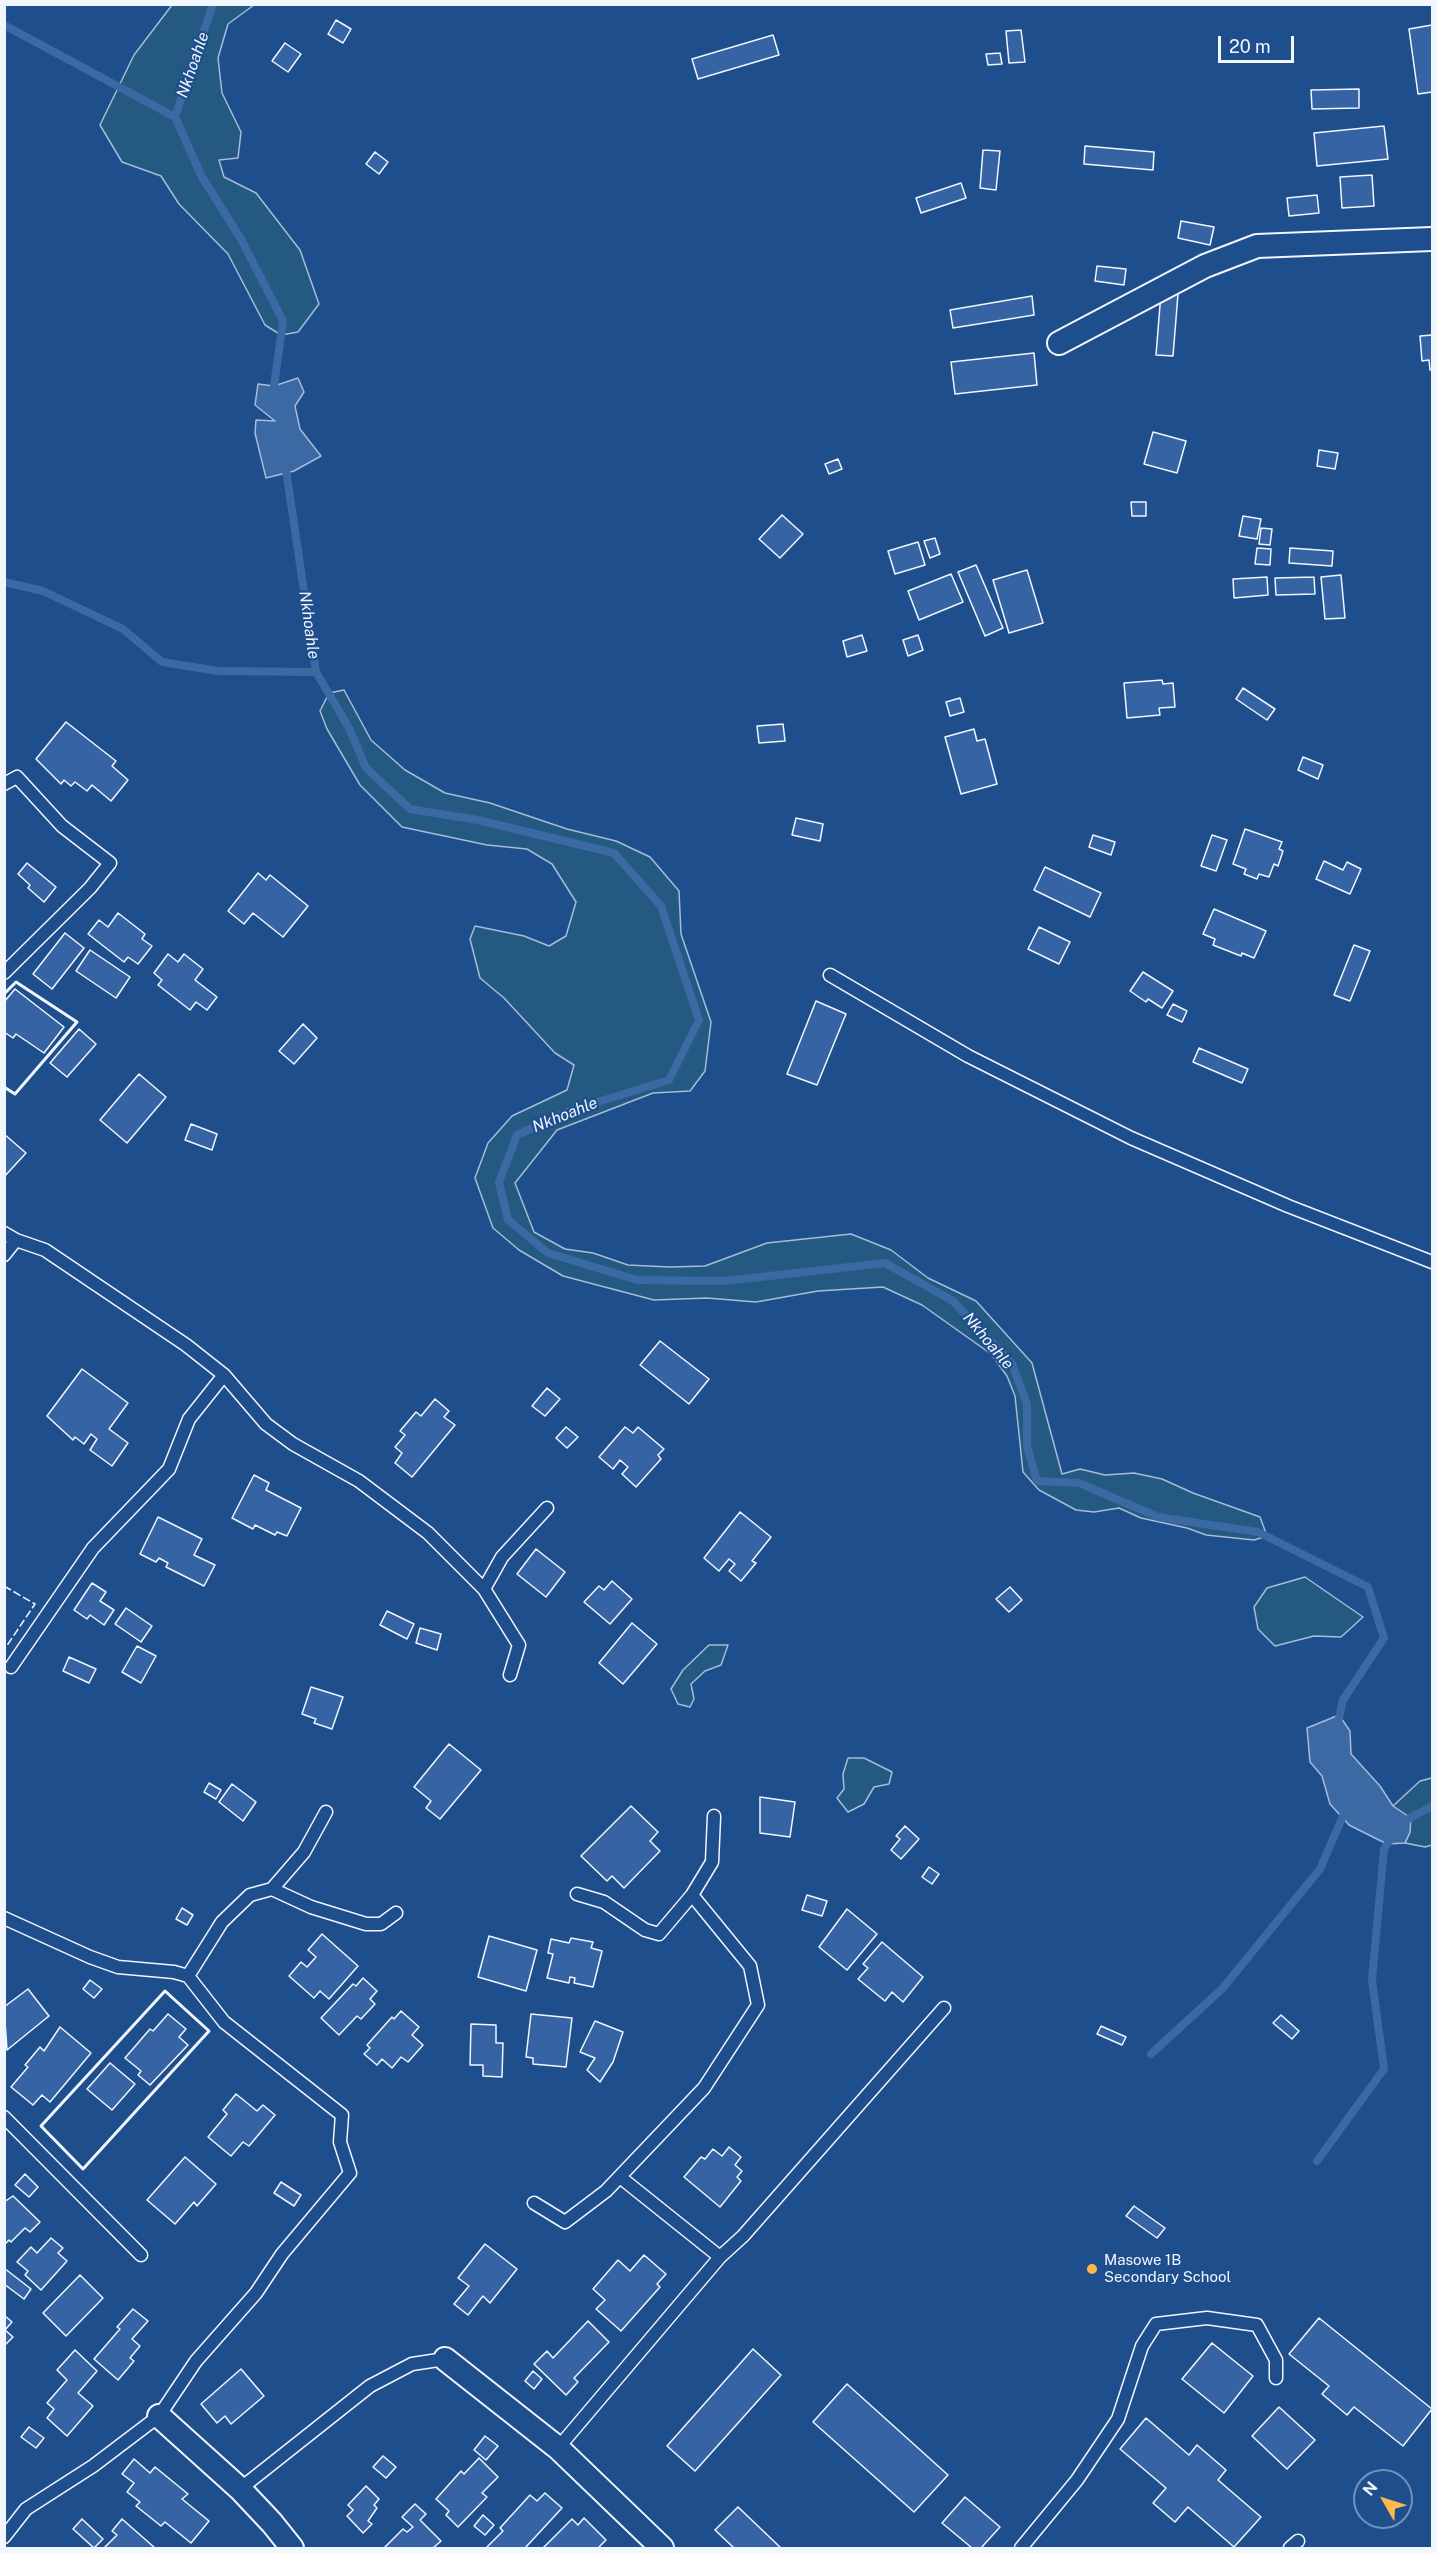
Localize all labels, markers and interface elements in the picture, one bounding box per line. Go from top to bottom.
scale bar [1221,24,1298,62]
water label: Nkhoahle [173,29,213,101]
text: 20 m [1229,36,1271,57]
water label: Nkhoahle [295,590,323,660]
water label: Nkhoahle [530,1093,600,1137]
water label: Nkhoahle [959,1309,1017,1373]
place label: Masowe 1B Secondary School [1104,2251,1231,2286]
marker: Masowe 1B Secondary School [1085,2262,1099,2276]
north arrow [1353,2469,1413,2529]
text: N [1359,2478,1381,2499]

